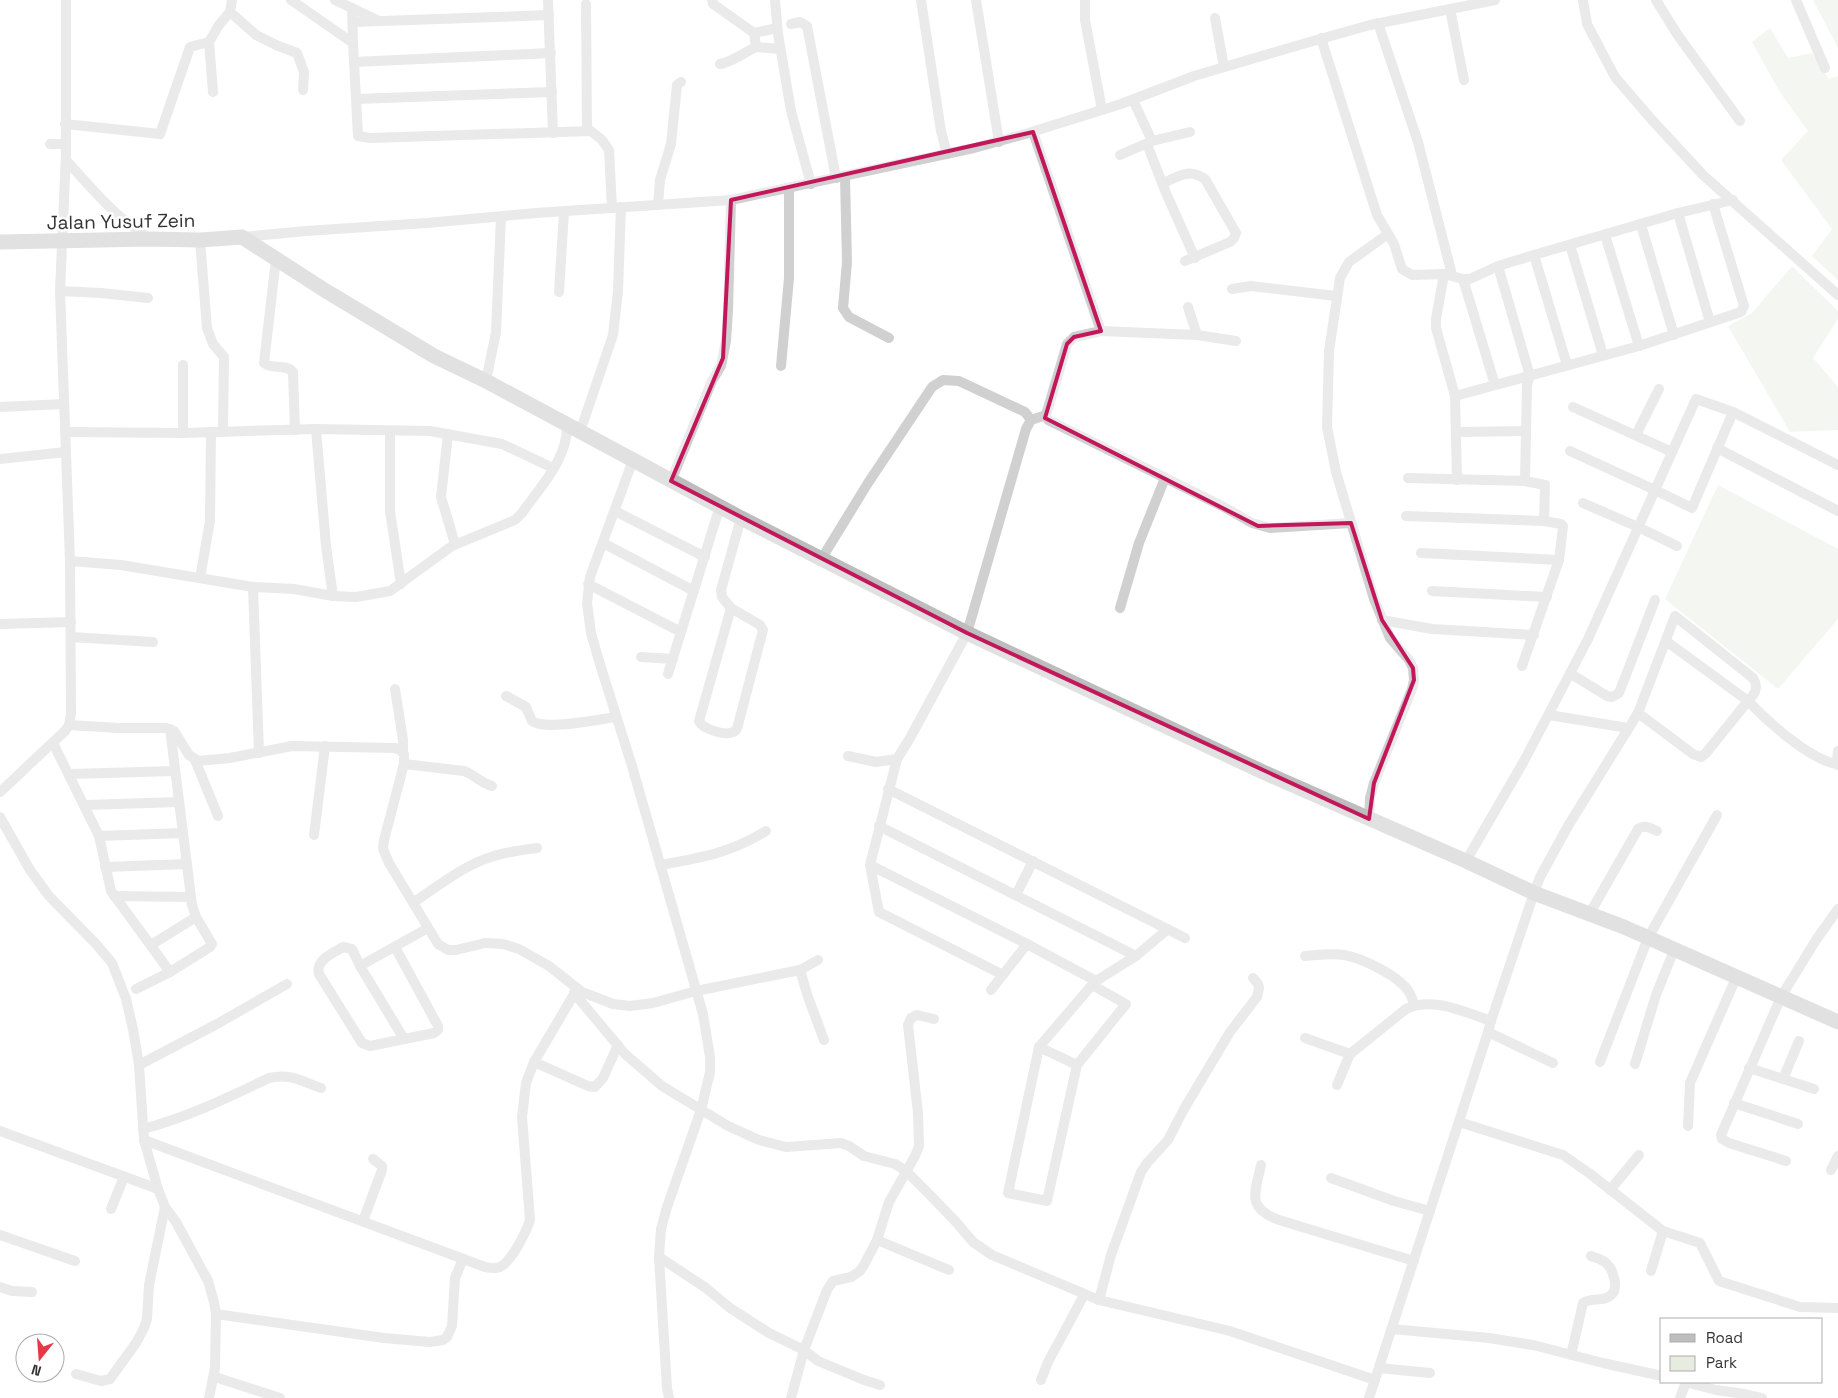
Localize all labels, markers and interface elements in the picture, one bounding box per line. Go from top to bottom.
street label: Jalan Yusuf Zein [47,208,195,235]
legend [1660,1318,1823,1383]
text: Road [1706,1328,1743,1347]
north arrow [15,1333,65,1383]
text: Park [1706,1353,1737,1372]
text: N [29,1360,43,1380]

